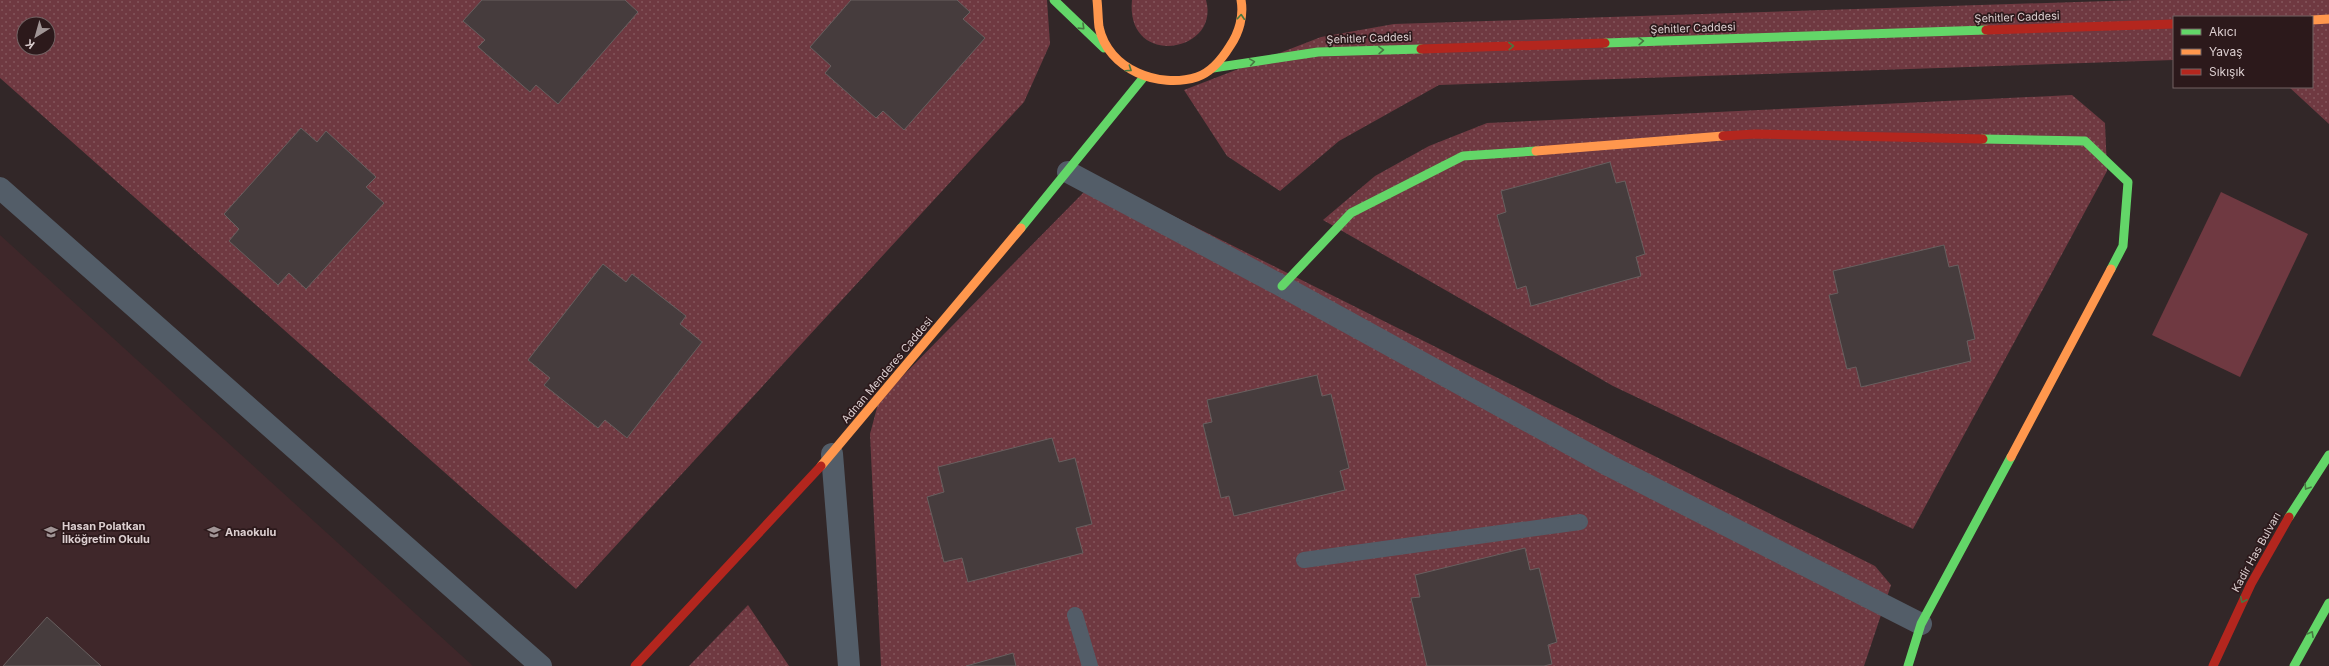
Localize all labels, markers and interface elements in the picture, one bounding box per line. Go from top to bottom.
street label: Şehitler Caddesi [1974,9,2060,25]
one-way arrow [1237,14,1246,20]
north arrow [16,16,56,56]
legend [2173,16,2313,88]
street label: Şehitler Caddesi [1650,20,1736,36]
one-way arrow [1077,22,1085,30]
text: Akıcı [2209,24,2237,39]
street label: Şehitler Caddesi [1326,30,1412,46]
text: K [23,36,37,52]
one-way arrow [1638,37,1644,46]
one-way arrow [1508,41,1514,50]
text: Yavaş [2209,44,2243,59]
one-way arrow [1378,46,1384,54]
one-way arrow [1249,58,1255,67]
text: Sıkışık [2209,64,2245,79]
one-way arrow [1125,65,1132,72]
street label: Adnan Menderes Caddesi [838,314,936,426]
one-way arrow [2305,483,2312,490]
street label: Kadir Has Bulvarı [2228,510,2284,594]
place label: Hasan Polatkan İlköğretim Okulu [62,519,150,546]
school or university icon: Hasan Polatkan İlköğretim Okulu [43,524,59,540]
school or university icon: Anaokulu [206,524,222,540]
place label: Anaokulu [225,525,276,539]
one-way arrow [2240,596,2248,603]
one-way arrow [2307,631,2314,638]

